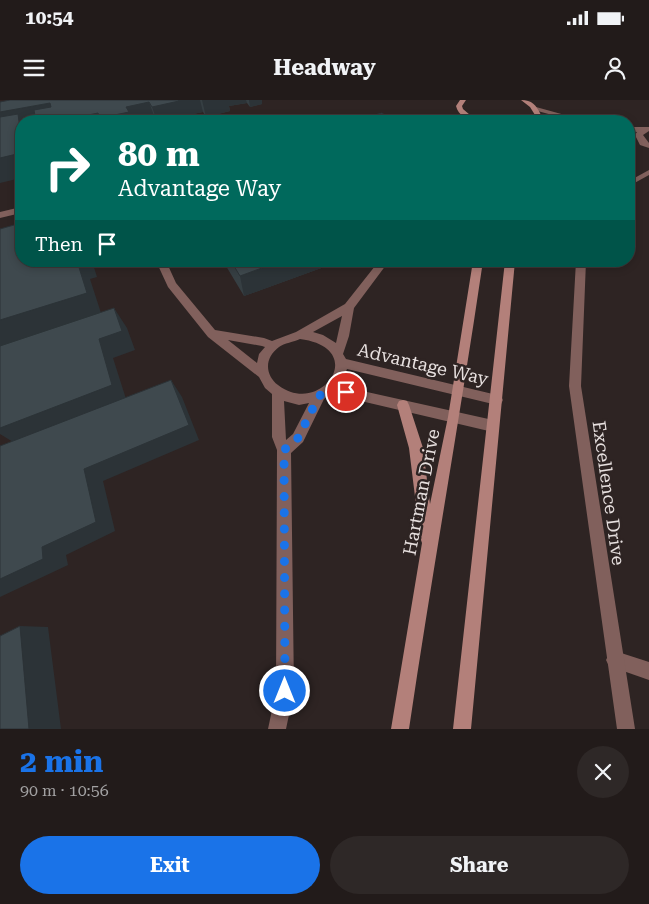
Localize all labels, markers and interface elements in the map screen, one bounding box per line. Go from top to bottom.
text: 10:54 [25,6,74,29]
icon: menu [20,54,48,82]
icon: person [601,54,629,82]
text: Headway [273,55,376,80]
text: 80 m [118,134,200,175]
icon: right [35,135,100,200]
text: Advantage Way [118,176,281,201]
icon: arrive [93,230,121,258]
text: Then [35,233,83,256]
street label: Advantage Way [356,339,491,389]
pin [325,371,367,413]
icon: arrive [332,378,360,406]
street label: Excellence Drive [588,419,630,567]
street label: Hartman Drive [398,427,444,557]
position arrow [258,664,310,716]
text: 2 min [20,744,103,779]
button: close [577,746,629,798]
text: 90 m · 10:56 [20,781,109,800]
button: Exit [20,836,320,894]
button: Share [330,836,629,894]

